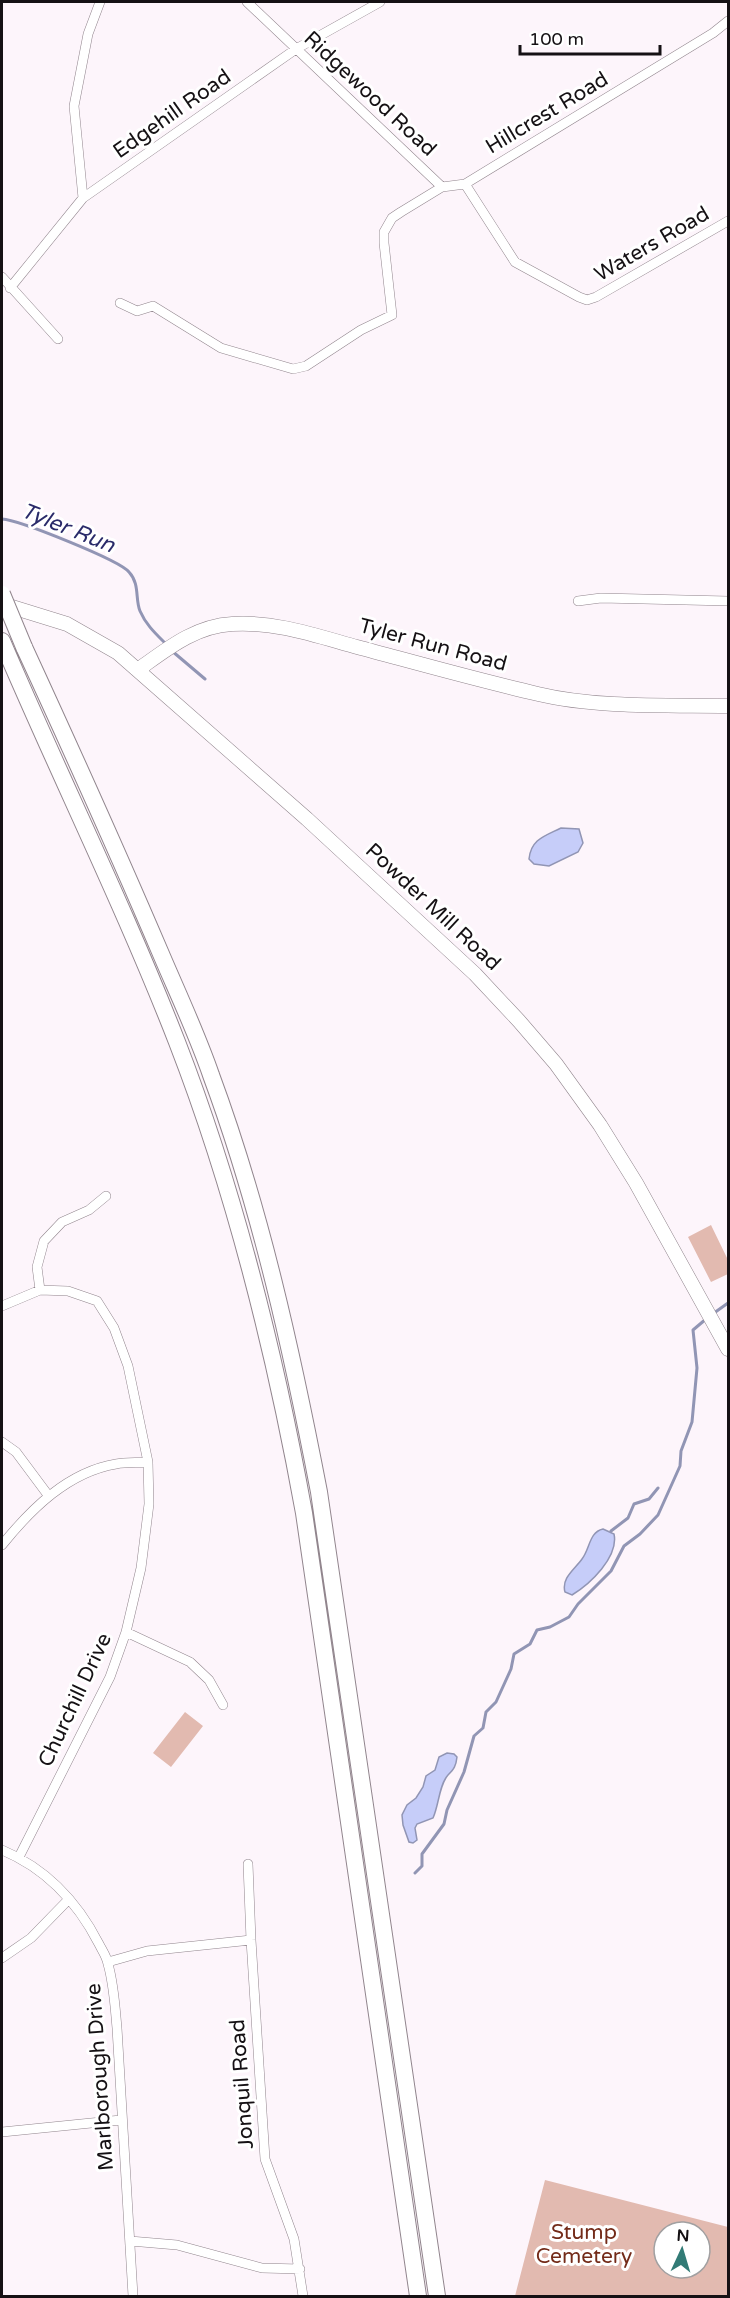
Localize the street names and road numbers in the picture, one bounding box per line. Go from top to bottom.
street label: Ridgewood Road [299,26,441,162]
street label: Edgehill Road [108,64,236,164]
street label: Hillcrest Road [481,67,613,159]
street label: Waters Road [590,201,714,287]
street label: Tyler Run Road [356,613,510,677]
street label: Powder Mill Road [360,838,506,976]
street label: Churchill Drive [33,1629,117,1771]
street label: Marlborough Drive [81,1982,119,2172]
street label: Jonquil Road [225,2018,259,2150]

